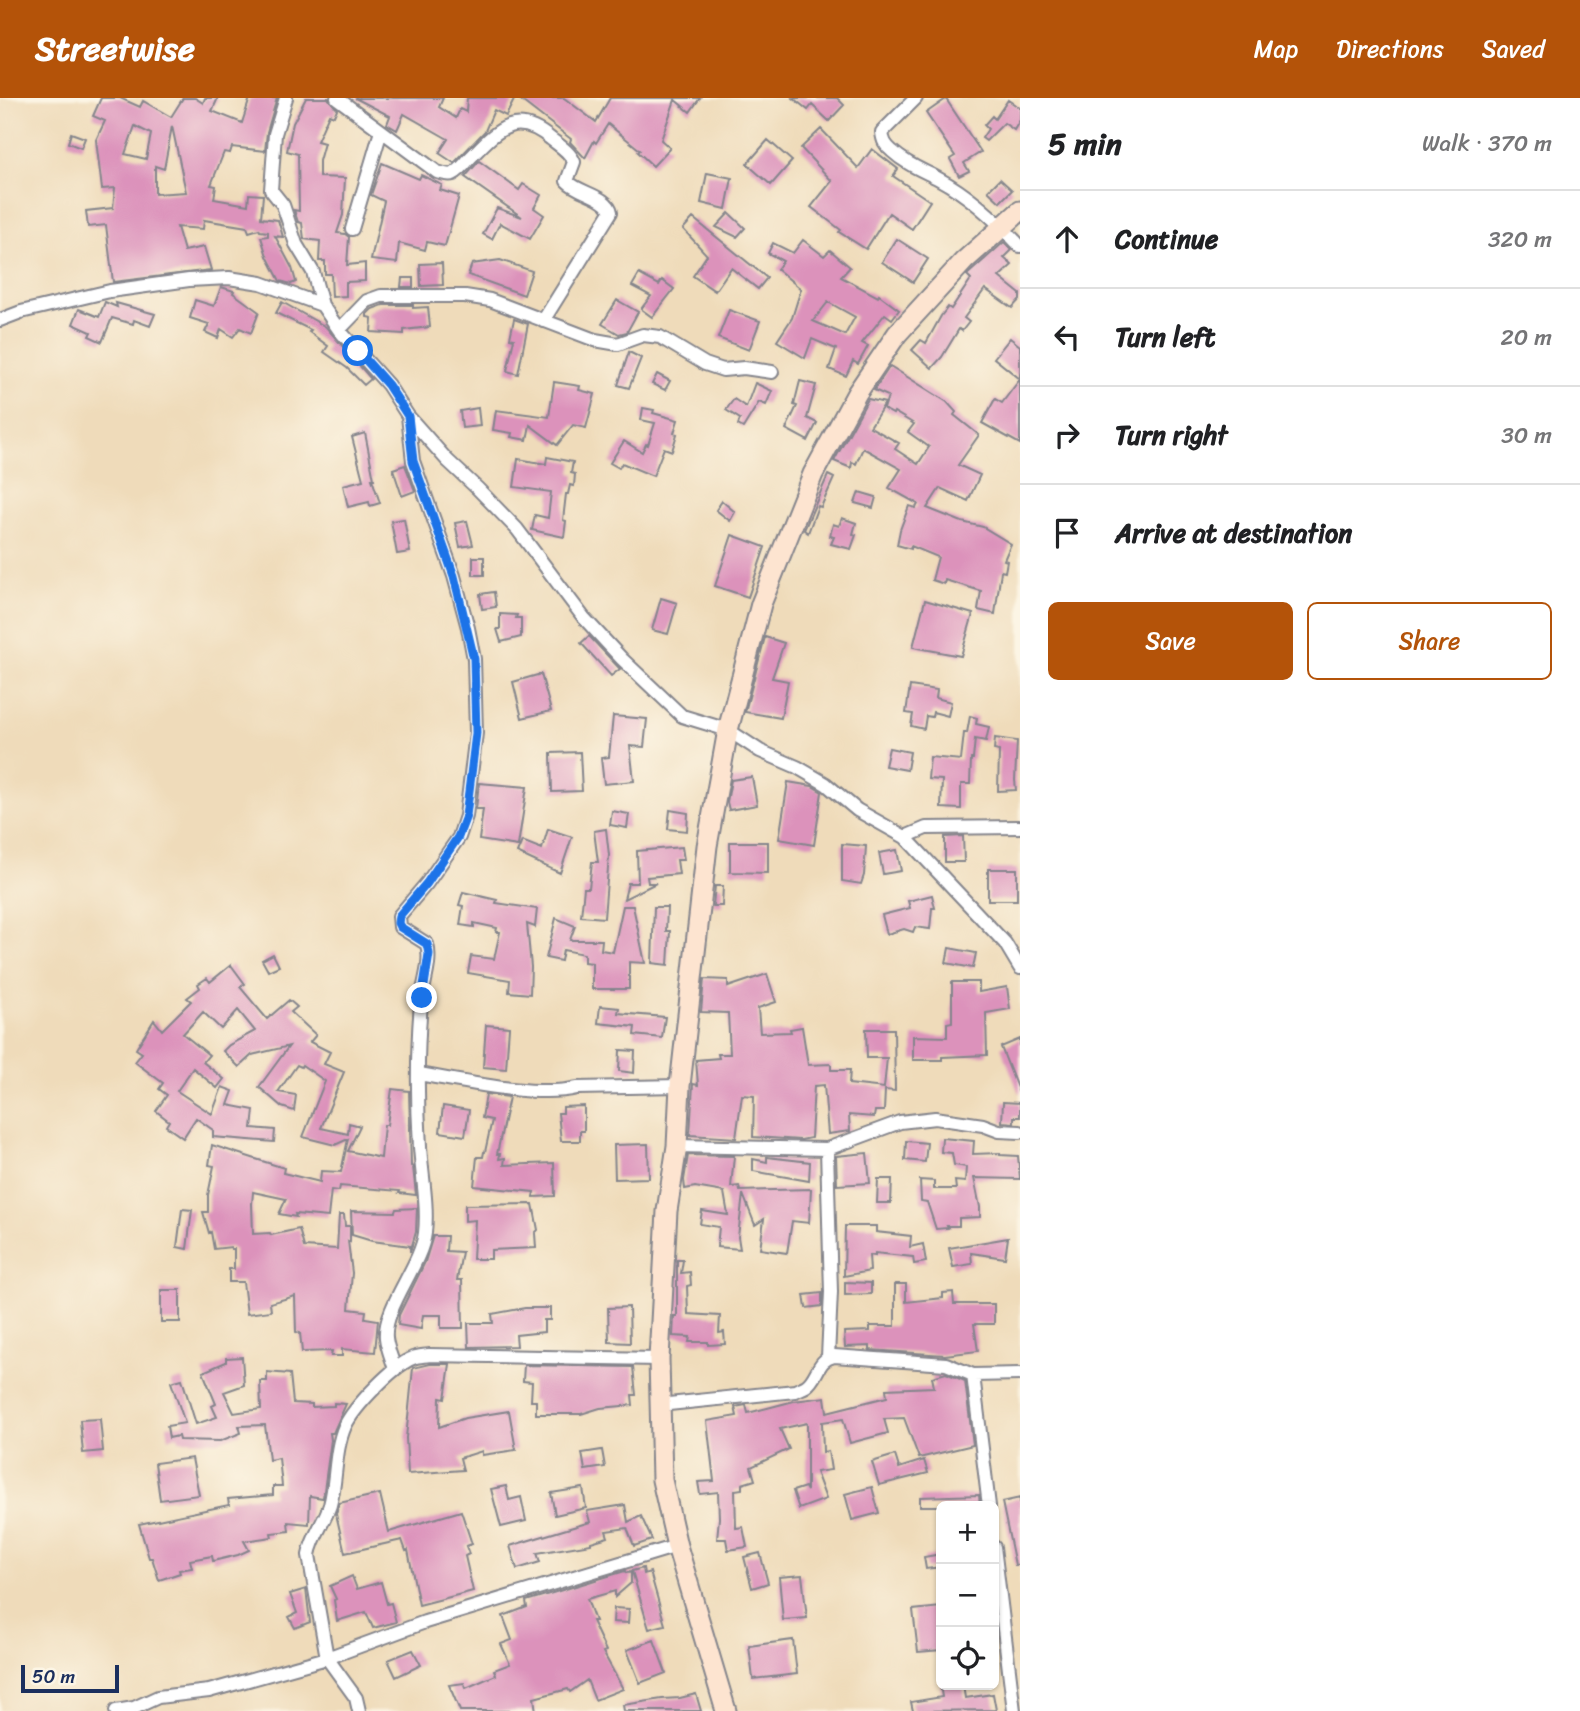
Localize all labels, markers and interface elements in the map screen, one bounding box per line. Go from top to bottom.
text: Streetwise [35,20,195,78]
text: Map [1254,28,1298,70]
text: Directions [1336,28,1444,70]
text: Saved [1482,28,1545,70]
text: 5 min [1048,117,1122,171]
text: Walk · 370 m [1422,123,1552,164]
text: Continue [1115,216,1218,262]
text: 320 m [1488,219,1552,260]
icon: ahead [1048,220,1086,258]
text: Turn left [1115,314,1215,360]
text: 20 m [1501,317,1552,358]
icon: left [1048,318,1086,356]
route start [342,335,373,366]
text: Turn right [1115,412,1228,458]
text: 30 m [1501,415,1552,456]
icon: right [1048,416,1086,454]
text: Arrive at destination [1115,510,1352,556]
icon: arrive [1048,514,1086,552]
button: Save [1048,602,1293,680]
button: Share [1307,602,1552,680]
route end [406,982,437,1013]
map controls [936,1501,999,1690]
button: + [936,1501,999,1564]
button: − [936,1564,999,1627]
button: locate [936,1627,999,1690]
text: 50 m [32,1660,75,1693]
scale bar [21,1662,119,1694]

